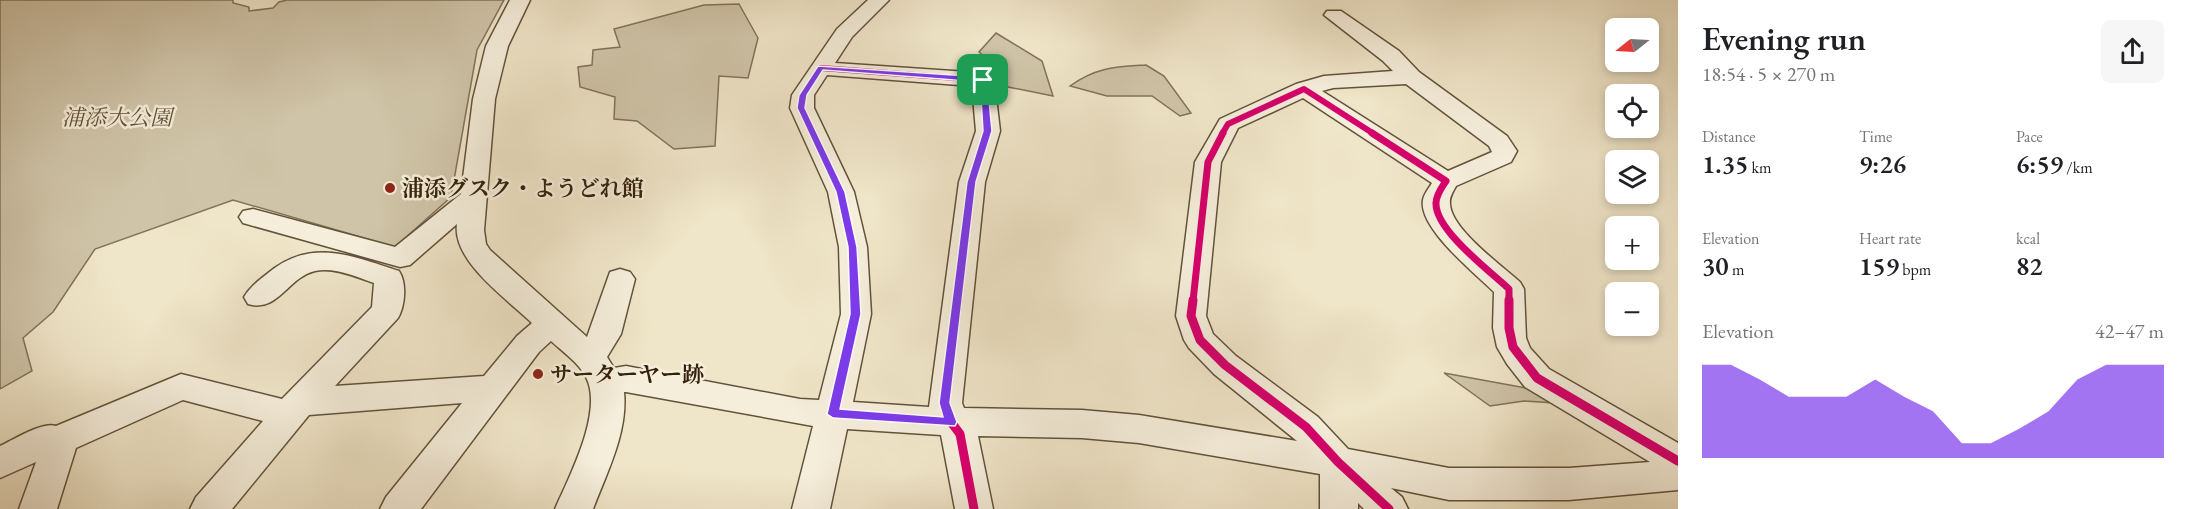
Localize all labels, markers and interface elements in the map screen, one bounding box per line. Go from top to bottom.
text: Evening run [1702,17,1866,60]
north arrow [1605,18,1659,72]
map controls [1605,18,1659,336]
button: share [2101,20,2164,83]
pin [957,54,1008,105]
text: 18:54 · 5 × 270 m [1702,61,1835,87]
icon: arrive [966,63,999,96]
button: locate [1605,84,1659,138]
park label: 浦添大公園 [62,103,175,132]
text: Distance [1702,126,1755,147]
text: Time [1859,126,1892,147]
text: Pace [2016,126,2043,147]
text: 1.35 [1702,147,1748,181]
text: 9:26 [1859,147,1906,181]
text: 6:59 [2016,147,2063,181]
button: layers [1605,150,1659,204]
text: km [1748,157,1771,178]
text: /km [2063,157,2093,178]
place label: 浦添グスク・ようどれ館 [402,174,644,203]
marker: 浦添グスク・ようどれ館 [383,181,397,195]
button: + [1605,216,1659,270]
text: Elevation [1702,228,1760,249]
text: Heart rate [1859,228,1921,249]
text: kcal [2016,228,2040,249]
text: 30 [1702,249,1729,283]
text: 159 [1859,249,1899,283]
text: 82 [2016,249,2043,283]
text: m [1729,259,1744,280]
text: bpm [1899,259,1931,280]
button: − [1605,282,1659,336]
text: Elevation [1702,318,1774,344]
text: 42–47 m [2095,318,2164,344]
place label: サーターヤー跡 [550,360,704,389]
marker: サーターヤー跡 [531,367,545,381]

